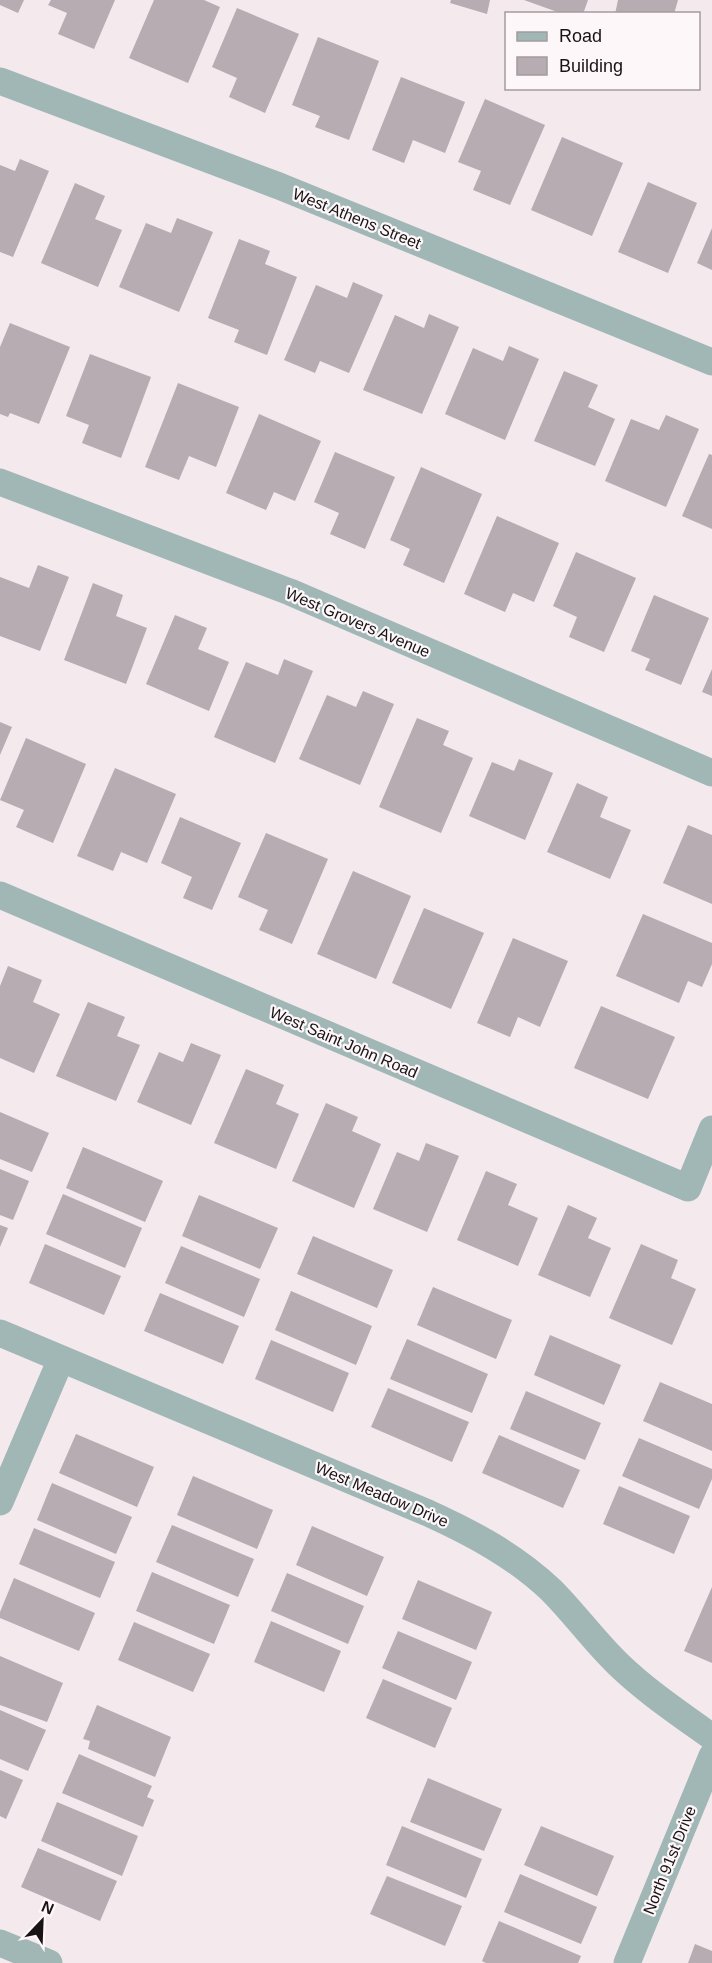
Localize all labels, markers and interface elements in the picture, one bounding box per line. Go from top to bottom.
legend [505,12,700,90]
text: Road [559,26,602,46]
text: Building [559,56,623,76]
street label: West Athens Street [290,185,424,252]
street label: West Grovers Avenue [283,584,433,661]
street label: West Saint John Road [267,1004,420,1081]
street label: West Meadow Drive [313,1459,451,1530]
street label: North 91st Drive [640,1803,699,1917]
north arrow [12,1891,72,1951]
text: N [39,1898,56,1918]

